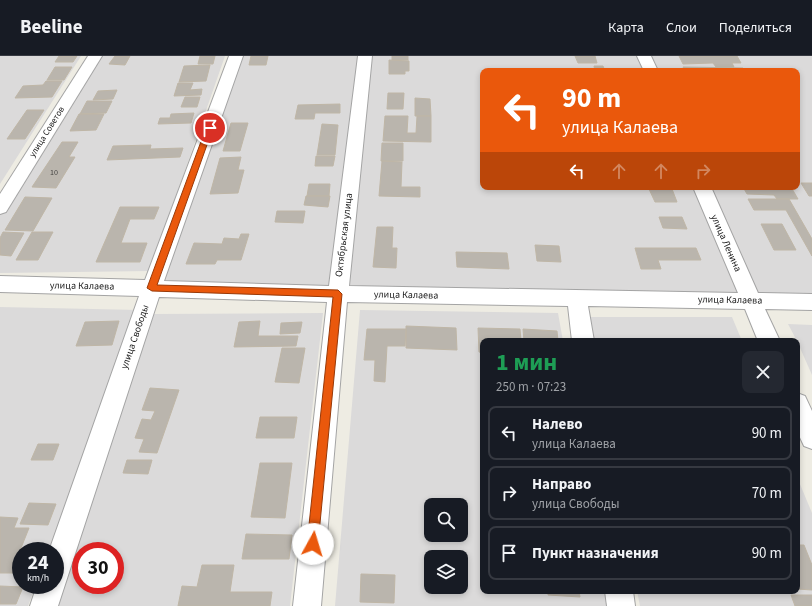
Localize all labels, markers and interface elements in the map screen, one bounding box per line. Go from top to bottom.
text: Beeline [20,14,83,41]
text: Карта [608,18,644,38]
text: Слои [666,18,697,38]
text: Поделиться [719,18,792,38]
text: 90 m [562,78,621,118]
icon: left [496,84,548,136]
street label: улица Советов [26,104,68,160]
pin [193,111,227,145]
text: улица Калаева [562,115,678,140]
icon: arrive [199,117,221,139]
icon: left [566,160,588,182]
icon: ahead [608,160,630,182]
icon: ahead [650,160,672,182]
icon: right [692,160,714,182]
house number: 10 [50,167,58,178]
street label: Октябрьская улица [332,192,356,278]
street label: улица Ленина [707,212,745,274]
street label: улица Калаева [50,278,114,294]
street label: улица Калаева [374,287,438,303]
street label: улица Калаева [698,292,762,308]
street label: улица Свободы [117,303,153,371]
text: 1 мин [496,345,557,380]
button: close [742,351,784,393]
text: 250 m · 07:23 [496,378,566,396]
text: Налево [532,414,583,435]
icon: left [498,422,520,444]
text: 90 m [752,423,782,444]
text: улица Калаева [532,435,616,453]
text: Направо [532,474,591,495]
icon: right [498,482,520,504]
text: 70 m [752,483,782,504]
text: улица Свободы [532,495,620,513]
map controls [424,498,468,594]
button: search [424,498,468,542]
position arrow [292,523,334,565]
speed limit sign: 30 [72,542,124,594]
icon: arrive [498,542,520,564]
text: Пункт назначения [532,543,659,564]
text: 90 m [752,543,782,564]
text: 24 [27,549,49,577]
button: layers [424,550,468,594]
text: km/h [27,571,49,585]

